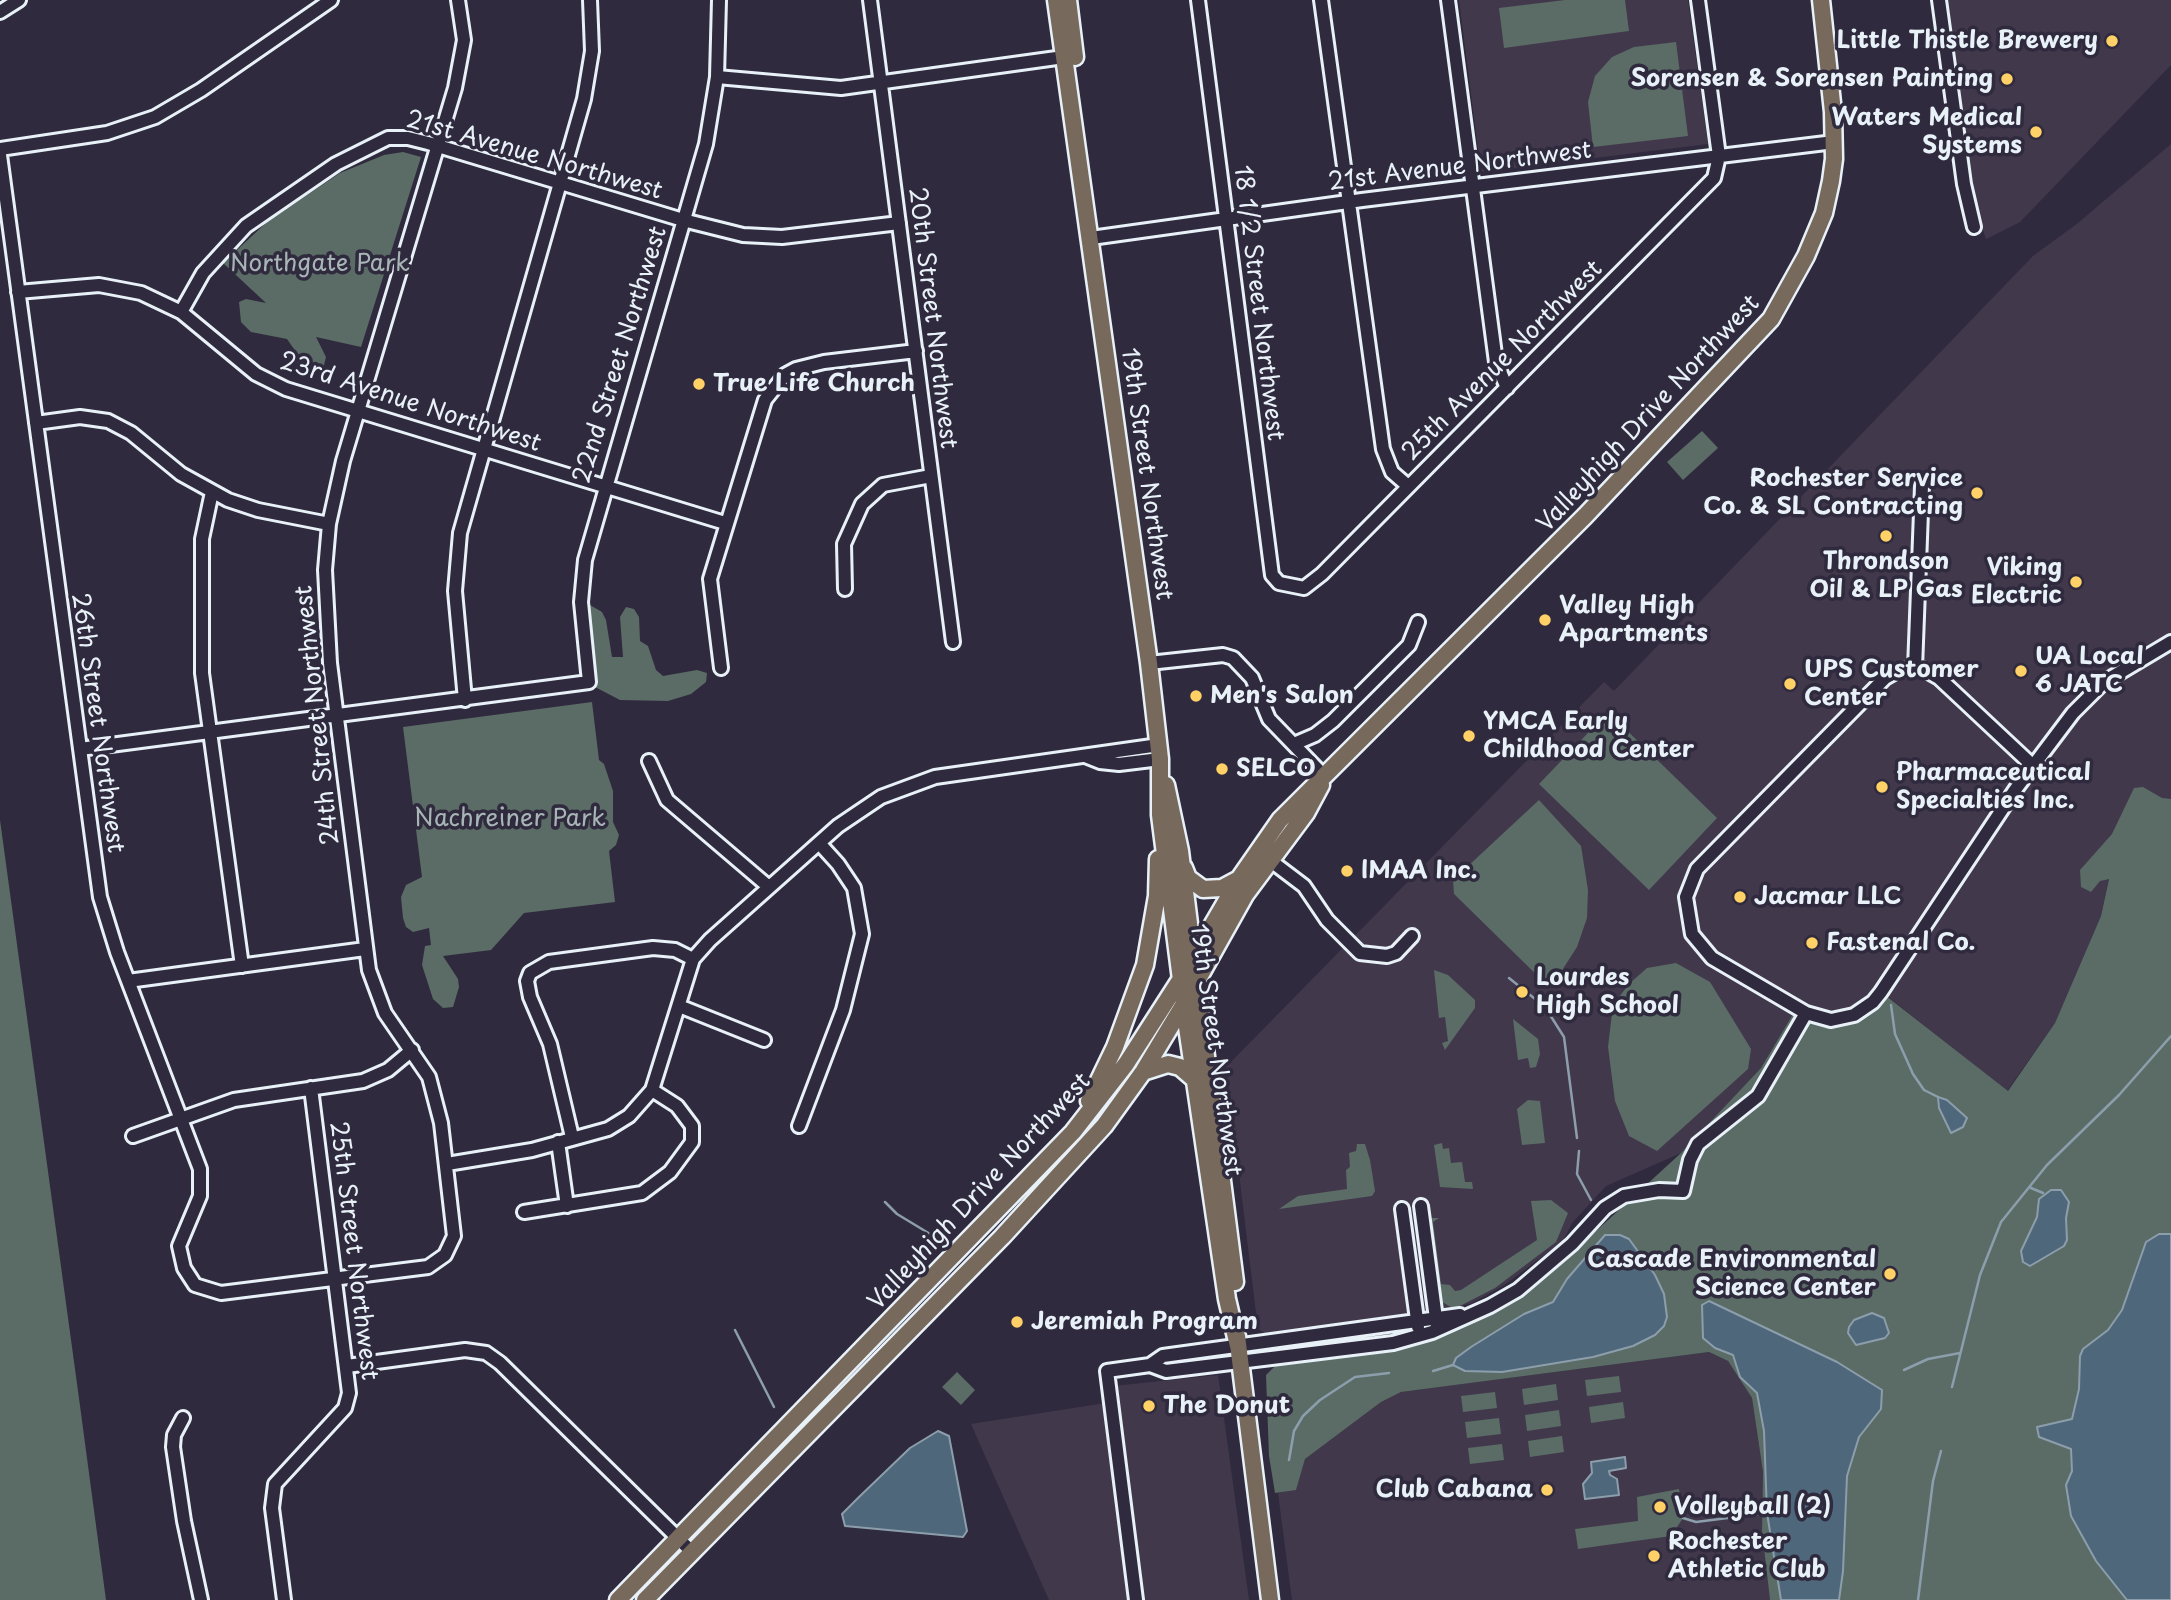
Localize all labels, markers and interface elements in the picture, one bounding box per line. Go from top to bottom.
place label: Little Thistle Brewery [1837,27,2098,55]
marker: Little Thistle Brewery [2104,33,2120,49]
place label: Sorensen & Sorensen Painting [1630,65,1993,93]
marker: Sorensen & Sorensen Painting [1999,71,2015,87]
place label: Waters Medical Systems [1831,104,2022,160]
street label: 21st Avenue Northwest [403,106,665,206]
marker: Waters Medical Systems [2028,124,2044,140]
street label: 21st Avenue Northwest [1327,137,1593,197]
street label: 18 1/2 Street Northwest [1227,164,1289,442]
street label: 20th Street Northwest [902,186,962,450]
street label: 22nd Street Northwest [568,223,674,487]
park label: Northgate Park [230,250,410,278]
street label: 25th Avenue Northwest [1397,255,1609,467]
street label: Valleyhigh Drive Northwest [1532,290,1766,538]
street label: 19th Street Northwest [1114,346,1178,602]
street label: 23rd Avenue Northwest [276,347,544,459]
place label: True Life Church [713,370,915,398]
marker: True Life Church [691,376,707,392]
place label: Rochester Service Co. & SL Contracting [1703,465,1963,521]
marker: Rochester Service Co. & SL Contracting [1969,485,1985,501]
marker: Throndson Oil & LP Gas [1878,528,1894,544]
place label: Throndson Oil & LP Gas [1809,548,1963,604]
place label: Viking Electric [1971,554,2062,610]
marker: Viking Electric [2068,574,2084,590]
street label: 24th Street Northwest [290,584,346,846]
street label: 26th Street Northwest [65,591,129,855]
place label: Valley High Apartments [1559,592,1708,648]
marker: Valley High Apartments [1537,612,1553,628]
place label: UA Local 6 JATC [2035,643,2144,699]
place label: UPS Customer Center [1804,656,1979,712]
marker: UA Local 6 JATC [2013,663,2029,679]
marker: UPS Customer Center [1782,676,1798,692]
place label: Men's Salon [1210,682,1354,710]
marker: Men's Salon [1188,688,1204,704]
place label: YMCA Early Childhood Center [1483,708,1694,764]
marker: YMCA Early Childhood Center [1461,728,1477,744]
place label: SELCO [1236,755,1316,783]
place label: Pharmaceutical Specialties Inc. [1896,759,2091,815]
marker: SELCO [1214,761,1230,777]
marker: Pharmaceutical Specialties Inc. [1874,779,1890,795]
park label: Nachreiner Park [414,805,606,833]
place label: IMAA Inc. [1361,857,1477,885]
marker: IMAA Inc. [1339,863,1355,879]
place label: Jacmar LLC [1754,883,1901,911]
marker: Jacmar LLC [1732,889,1748,905]
street label: 19th Street Northwest [1183,922,1247,1178]
place label: Fastenal Co. [1826,929,1975,957]
marker: Fastenal Co. [1804,935,1820,951]
place label: Lourdes High School [1536,964,1679,1020]
marker: Lourdes High School [1514,984,1530,1000]
street label: Valleyhigh Drive Northwest [863,1068,1097,1316]
street label: 25th Street Northwest [323,1120,383,1382]
place label: Cascade Environmental Science Center [1587,1246,1876,1302]
marker: Cascade Environmental Science Center [1882,1266,1898,1282]
place label: Jeremiah Program [1031,1308,1258,1336]
marker: Jeremiah Program [1009,1314,1025,1330]
place label: The Donut [1163,1392,1290,1420]
marker: The Donut [1141,1398,1157,1414]
place label: Club Cabana [1375,1476,1533,1504]
marker: Club Cabana [1539,1482,1555,1498]
place label: Volleyball (2) [1674,1493,1831,1521]
marker: Volleyball (2) [1652,1499,1668,1515]
place label: Rochester Athletic Club [1668,1528,1826,1584]
marker: Rochester Athletic Club [1646,1548,1662,1564]

